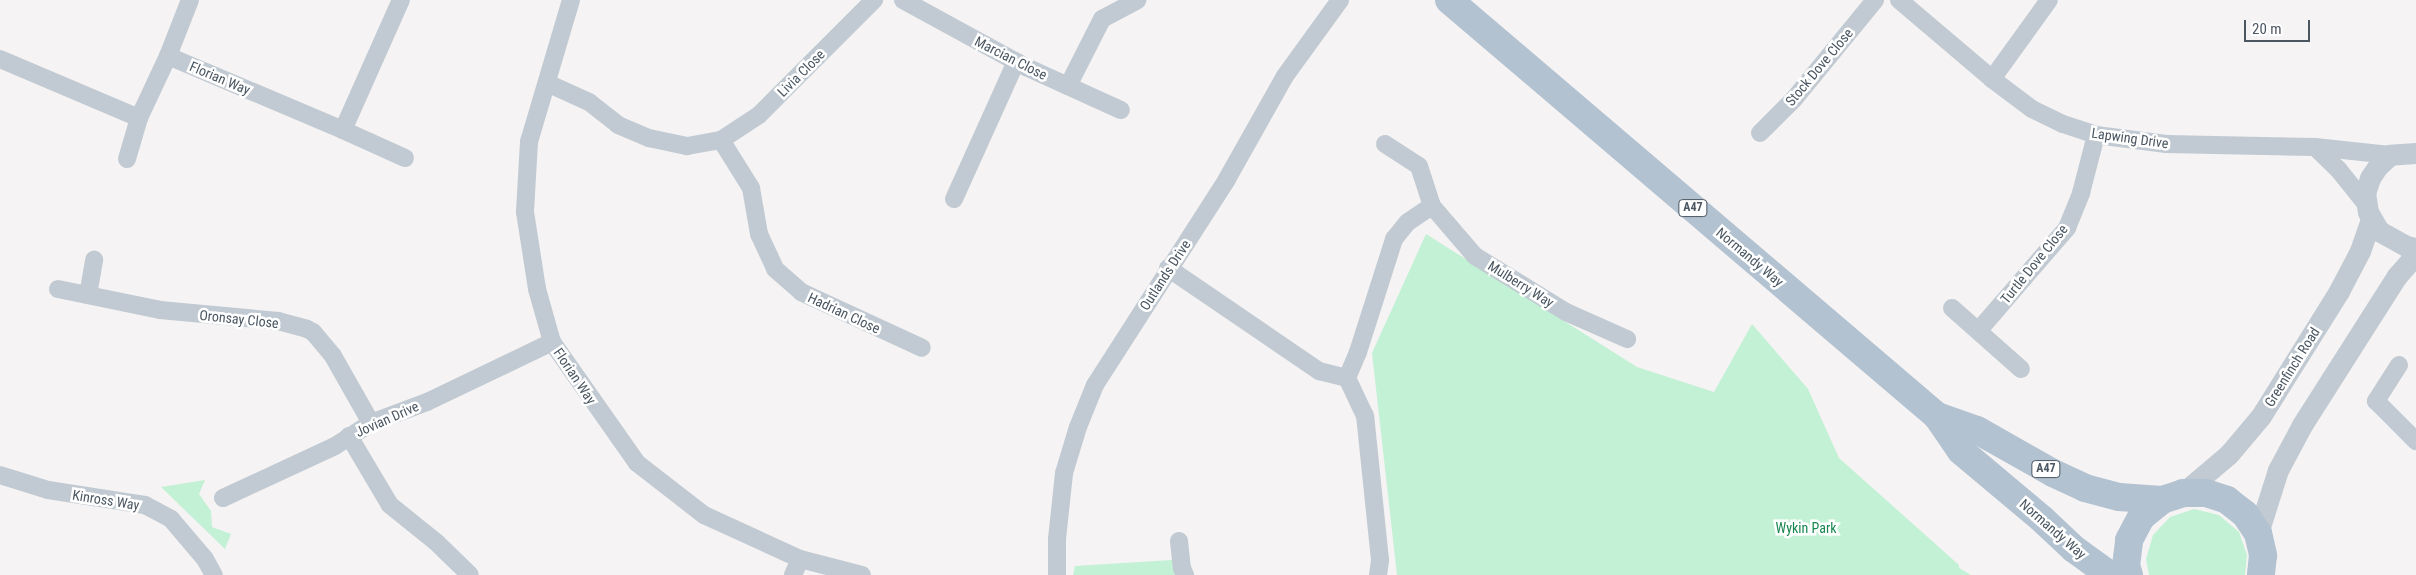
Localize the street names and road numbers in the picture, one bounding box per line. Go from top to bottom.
street label: Stock Dove Close [1782,25,1856,109]
street label: Marcian Close [972,33,1050,83]
street label: Livia Close [774,46,828,100]
street label: Florian Way [187,58,253,98]
street label: Lapwing Drive [2091,124,2169,152]
road number: A47 [1678,198,1708,218]
street label: Turtle Dove Close [1997,221,2071,307]
street label: Normandy Way [1713,224,1787,290]
street label: Outlands Drive [1136,237,1194,313]
street label: Mulberry Way [1485,257,1557,311]
street label: Hadrian Close [805,289,883,337]
street label: Oronsay Close [199,306,279,332]
street label: Greenfinch Road [2261,324,2323,410]
street label: Florian Way [550,345,600,407]
street label: Jovian Drive [353,398,421,440]
road number: A47 [2031,459,2061,478]
street label: Kinross Way [71,486,141,514]
street label: Normandy Way [2016,495,2090,563]

